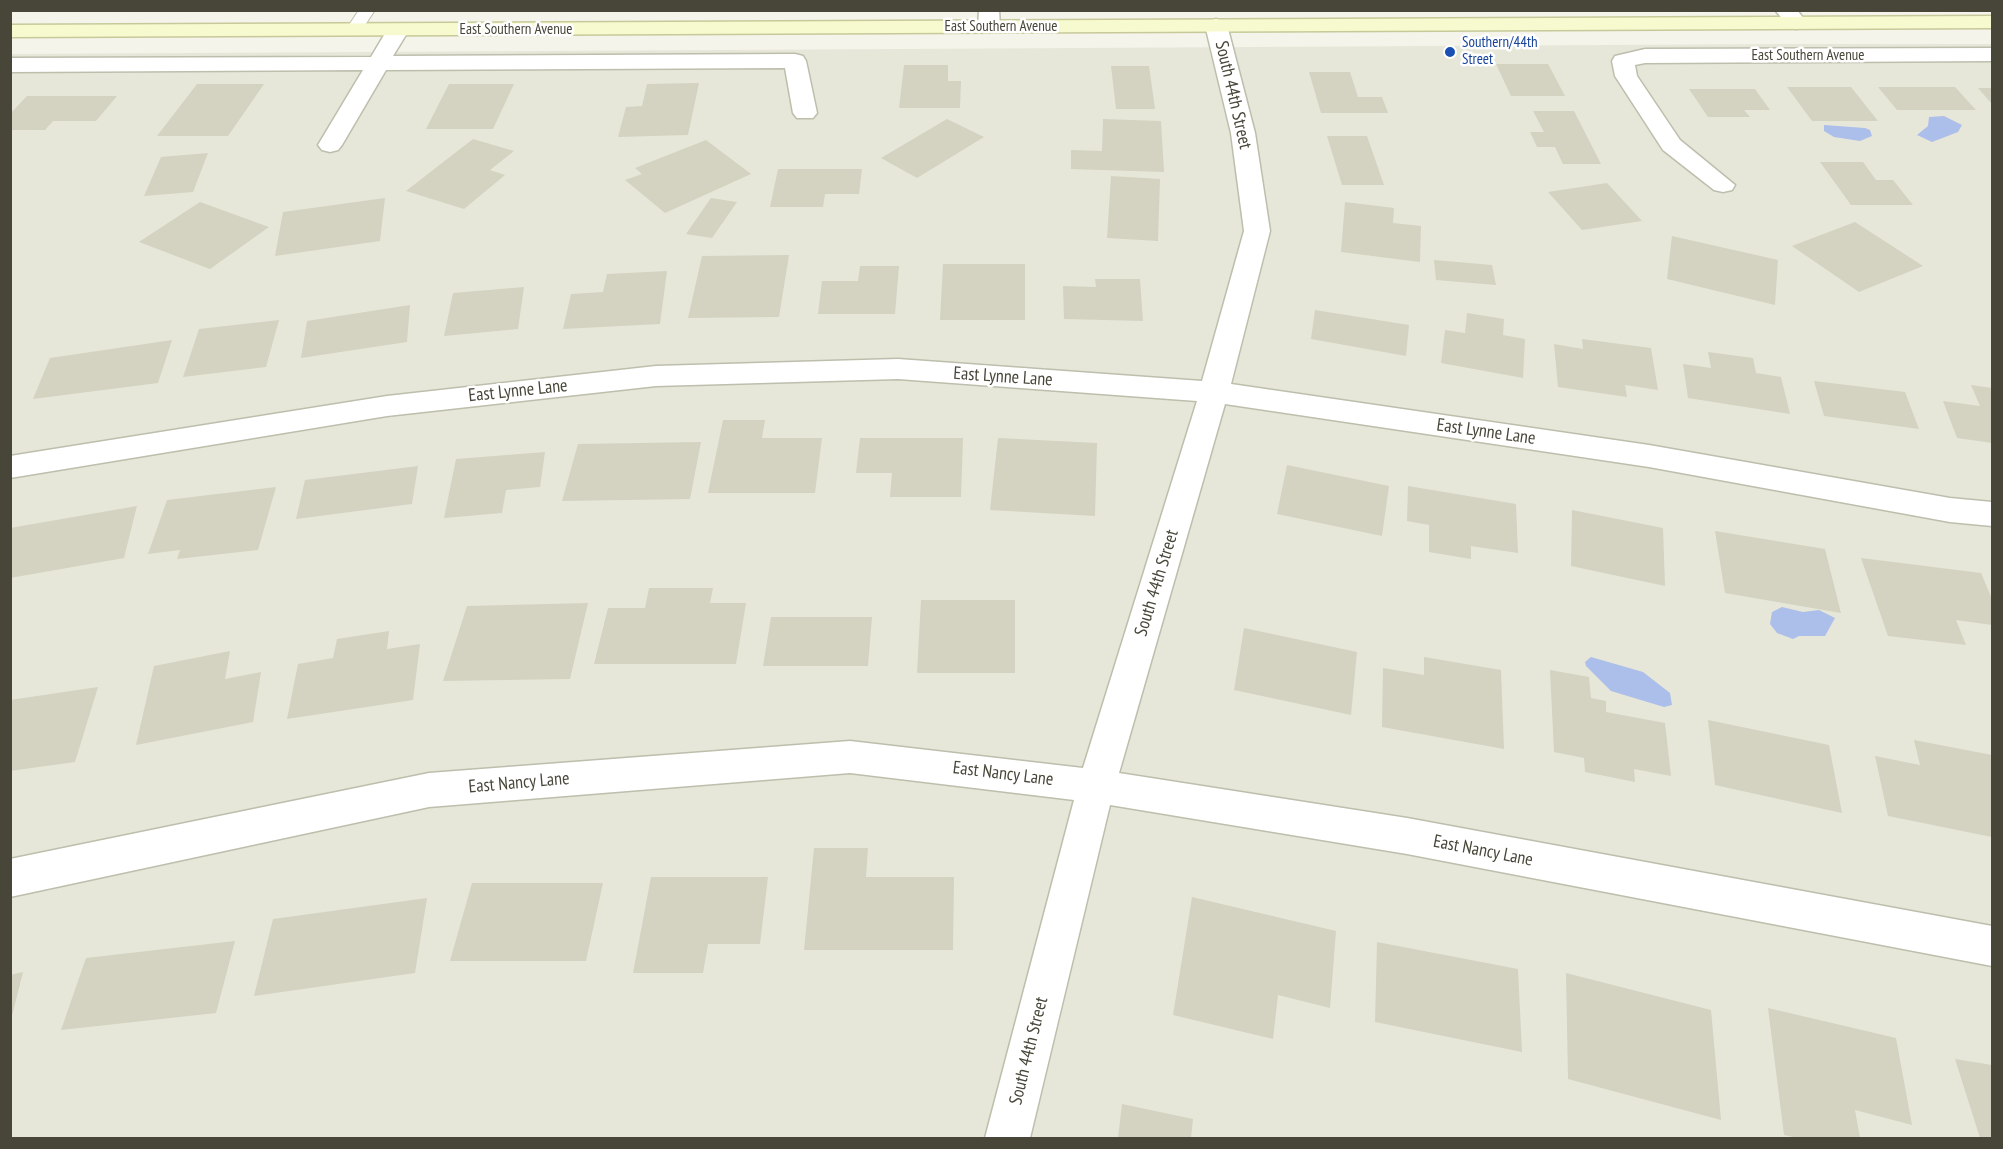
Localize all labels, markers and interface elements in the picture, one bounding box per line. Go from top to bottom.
street label: East Southern Avenue [945,18,1057,36]
street label: East Southern Avenue [460,21,572,39]
place label: Southern/44th Street [1462,34,1538,69]
street label: South 44th Street [1210,39,1256,151]
marker: Southern/44th Street [1443,45,1457,59]
street label: East Southern Avenue [1752,47,1864,65]
street label: East Lynne Lane [953,363,1053,391]
street label: East Lynne Lane [467,375,569,407]
street label: East Lynne Lane [1435,414,1537,450]
street label: South 44th Street [1131,527,1183,639]
street label: East Nancy Lane [951,757,1055,791]
street label: East Nancy Lane [468,768,570,798]
street label: East Nancy Lane [1431,831,1535,871]
street label: South 44th Street [1005,995,1053,1107]

